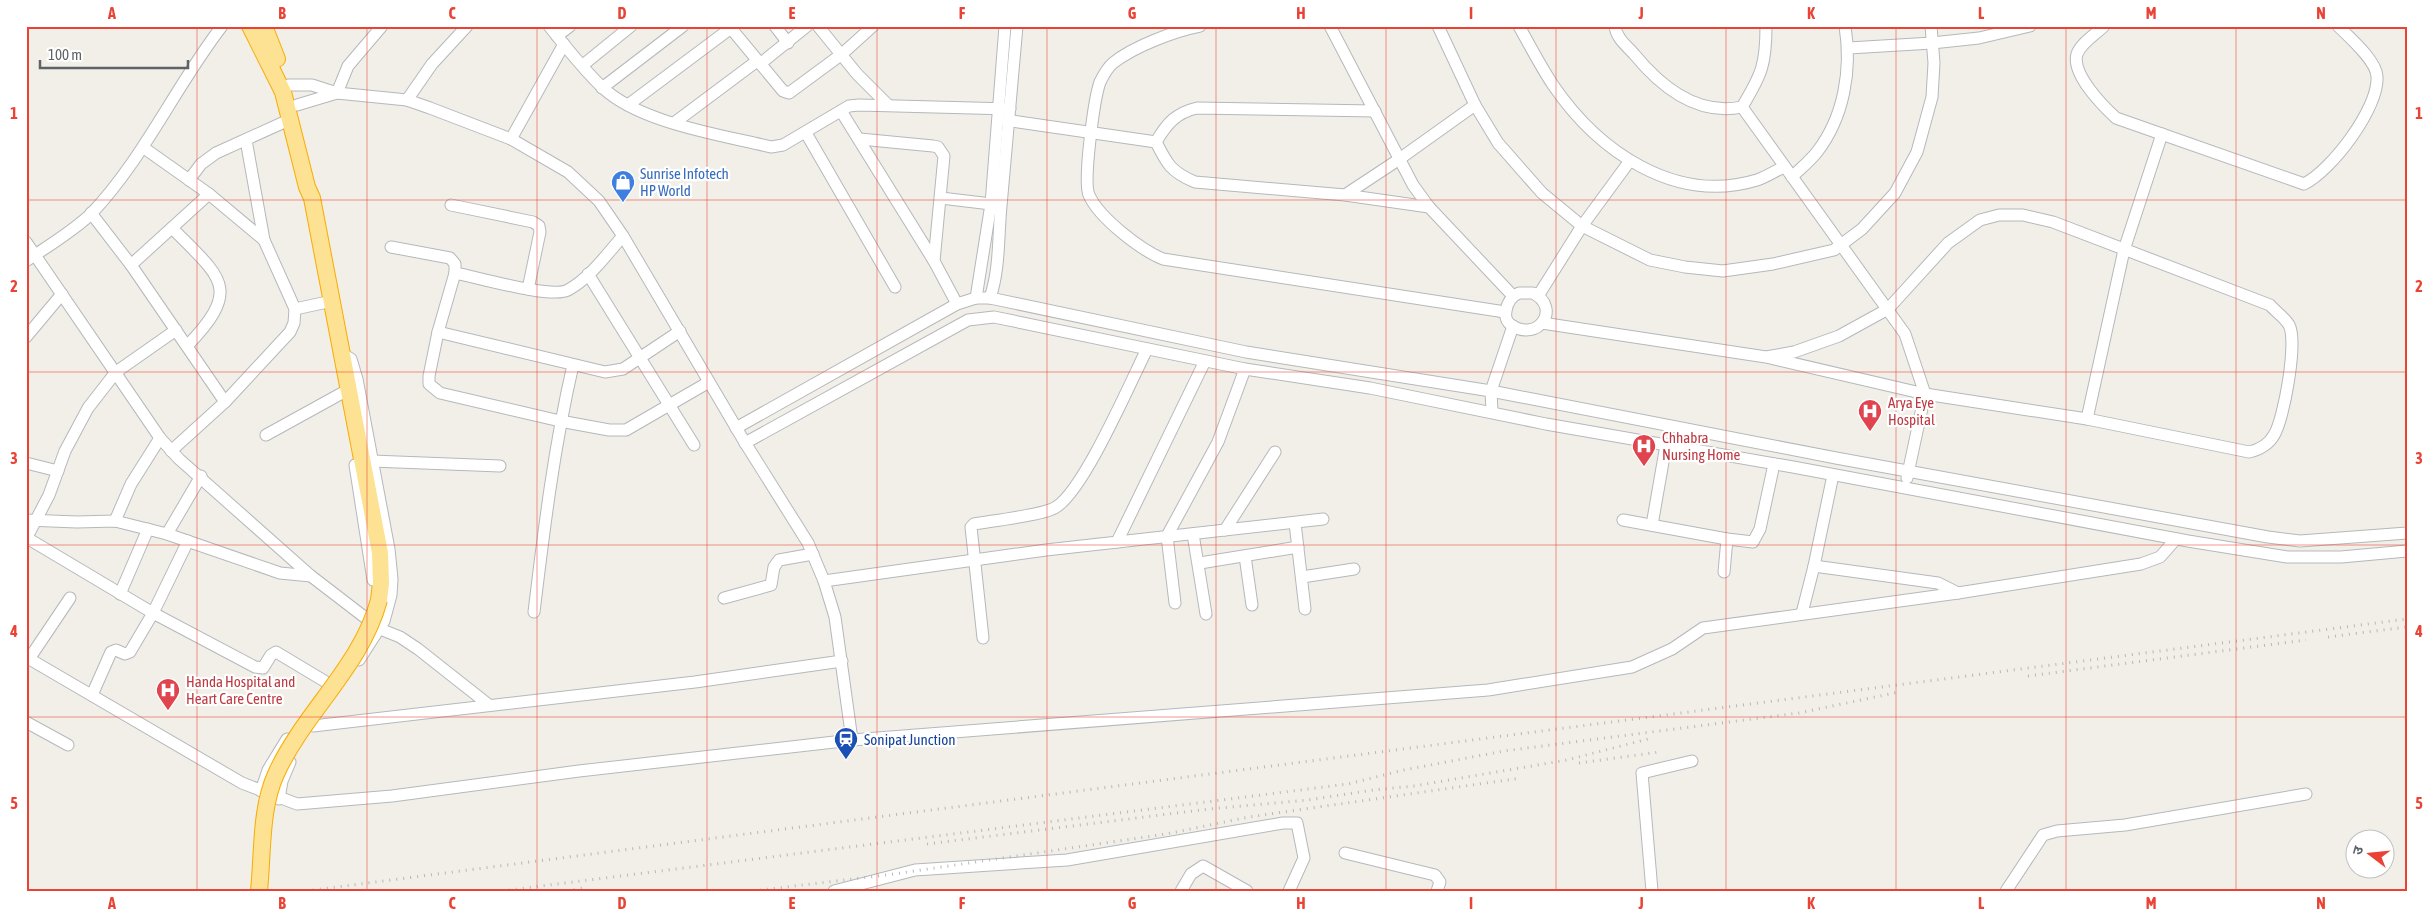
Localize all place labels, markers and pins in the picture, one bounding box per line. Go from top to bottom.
place label: Sunrise Infotech HP World [640,165,729,199]
shop icon: Sunrise Infotech HP World [610,169,636,203]
place label: Arya Eye Hospital [1888,394,1935,428]
hospital icon: Arya Eye Hospital [1857,398,1883,432]
place label: Chhabra Nursing Home [1662,429,1741,463]
hospital icon: Chhabra Nursing Home [1631,433,1657,467]
place label: Handa Hospital and Heart Care Centre [186,673,295,707]
hospital icon: Handa Hospital and Heart Care Centre [155,677,181,711]
station icon: Sonipat Junction [833,726,859,760]
place label: Sonipat Junction [864,731,956,748]

